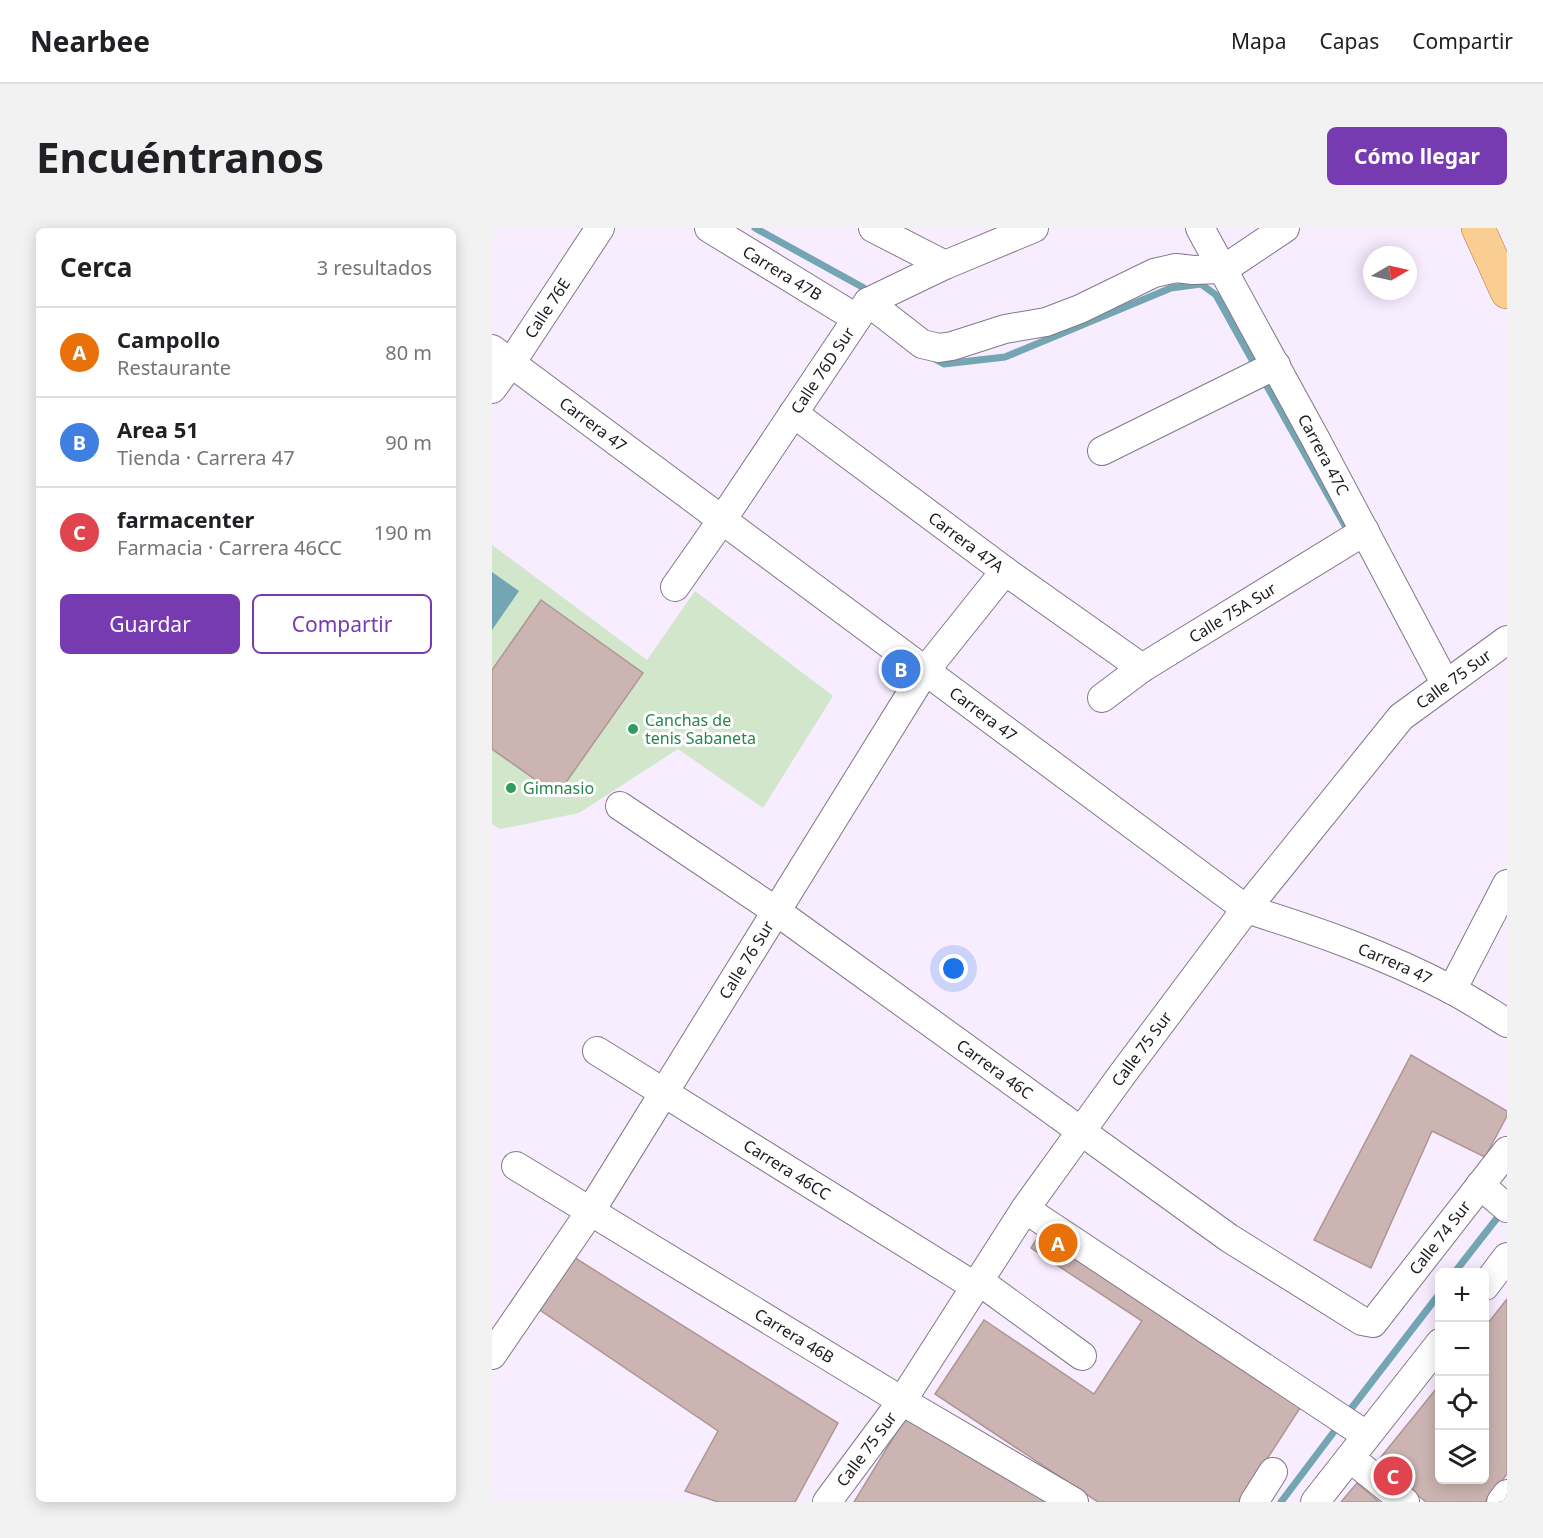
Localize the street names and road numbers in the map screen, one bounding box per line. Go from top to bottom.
street label: Carrera 47B [739,240,826,306]
street label: Calle 76E [519,274,575,342]
street label: Calle 76D Sur [785,322,859,418]
street label: Carrera 47 [555,392,631,456]
street label: Carrera 47C [1293,410,1354,499]
street label: Carrera 47A [924,507,1009,578]
street label: Calle 75A Sur [1185,577,1280,648]
street label: Calle 75 Sur [1411,644,1496,714]
street label: Carrera 47 [945,682,1022,746]
street label: Calle 76 Sur [714,916,779,1003]
street label: Carrera 47 [1355,937,1436,989]
street label: Calle 75 Sur [1106,1006,1177,1091]
street label: Carrera 46C [952,1034,1037,1104]
street label: Carrera 46CC [739,1134,835,1205]
street label: Calle 74 Sur [1404,1196,1476,1279]
street label: Carrera 46B [751,1303,838,1368]
street label: Calle 75 Sur [831,1407,902,1491]

